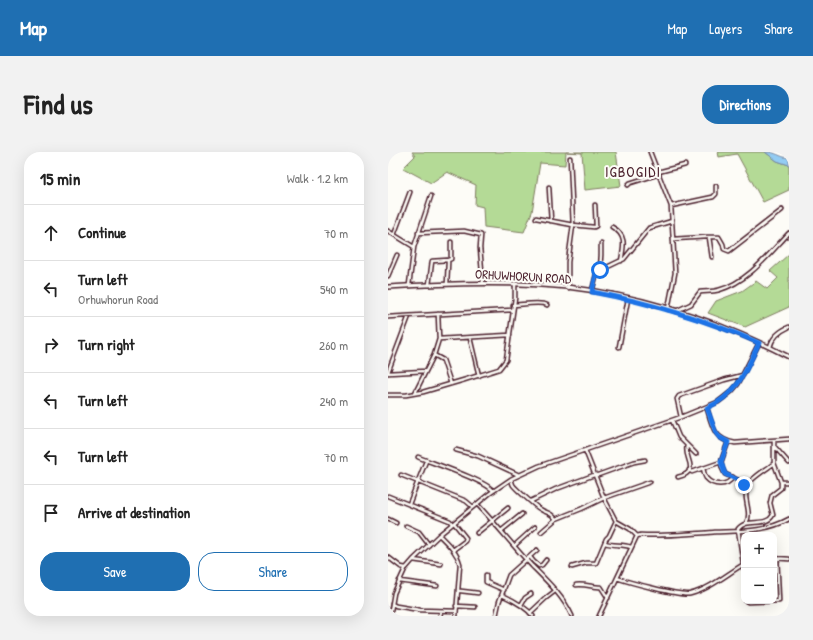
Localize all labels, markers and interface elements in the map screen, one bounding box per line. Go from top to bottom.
text: Map [20,15,47,41]
text: Map [667,19,687,38]
text: Layers [709,19,742,38]
text: Share [764,19,793,38]
text: Find us [24,85,93,123]
button: Directions [702,85,789,124]
district label: IGBOGIDI [605,161,661,182]
text: 15 min [40,167,80,190]
text: Walk · 1.2 km [287,169,348,187]
icon: ahead [40,222,62,244]
text: Continue [78,222,126,243]
text: 70 m [324,224,348,242]
route start [591,261,609,279]
street label: ORHUWHORUN ROAD [474,264,572,288]
text: Turn left [78,269,128,290]
icon: left [40,278,62,300]
text: 540 m [320,280,348,298]
text: Orhuwhorun Road [78,290,158,308]
icon: right [40,334,62,356]
text: Turn right [78,334,134,355]
text: 260 m [319,336,348,354]
icon: left [40,390,62,412]
text: Turn left [78,390,128,411]
text: 240 m [319,392,348,410]
icon: left [40,446,62,468]
text: Turn left [78,446,128,467]
text: 70 m [324,448,348,466]
route end [735,476,753,494]
icon: arrive [40,502,62,524]
text: Arrive at destination [78,502,190,523]
map controls [741,532,777,604]
button: + [741,532,777,568]
button: Save [40,552,190,591]
button: Share [198,552,348,591]
button: − [741,568,777,604]

